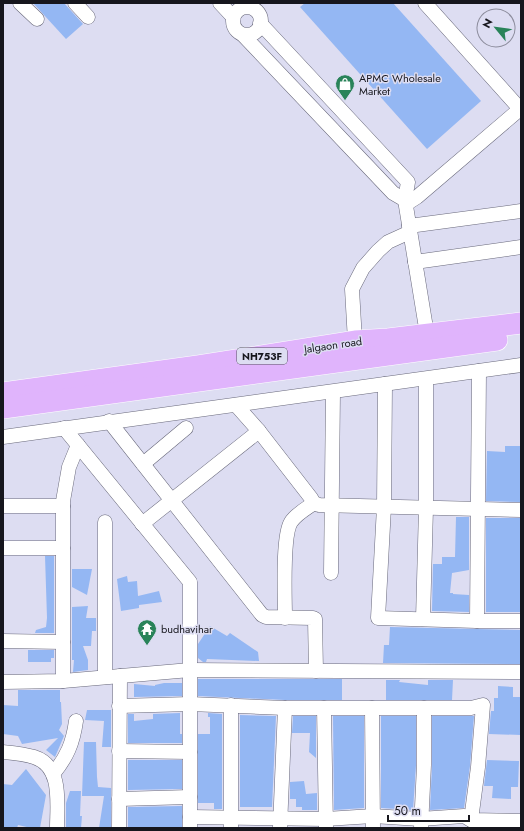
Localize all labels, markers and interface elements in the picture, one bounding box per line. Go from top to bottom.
north arrow [476,8,516,48]
text: N [478,15,496,31]
place label: APMC Wholesale Market [359,70,441,99]
shop icon: APMC Wholesale Market [334,73,356,101]
street label: Jalgaon road [301,333,363,357]
road number: NH753F [237,348,287,364]
temple icon: budhavihar [136,618,158,646]
place label: budhavihar [161,621,213,637]
scale bar [388,797,469,823]
text: 50 m [394,802,421,820]

